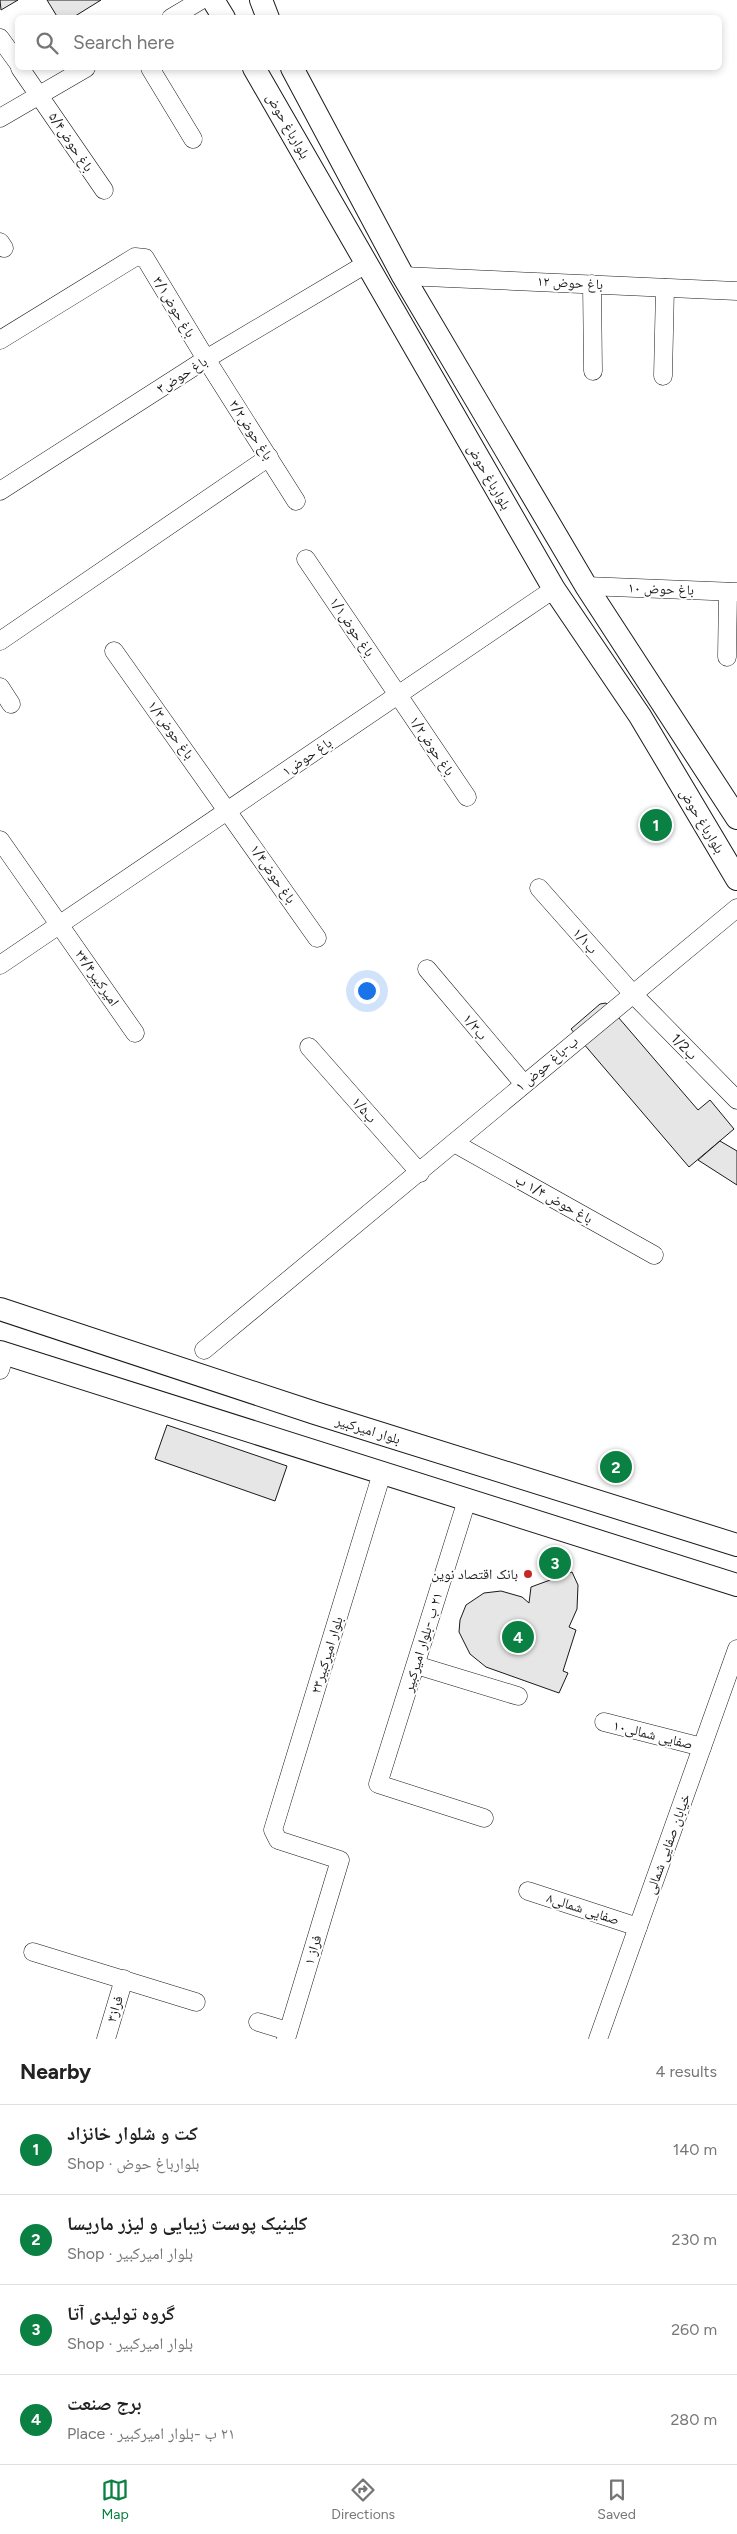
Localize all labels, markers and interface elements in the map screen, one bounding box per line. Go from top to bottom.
search box [15,15,722,70]
icon: search [33,29,61,57]
text: Search here [73,31,175,54]
street label: بلوارباغ حوض [262,90,314,162]
street label: باغ حوض۵/۴ [44,109,97,176]
street label: باغ حوض۳/۱ [148,273,199,341]
street label: ۱۲ باغ حوض [536,273,604,294]
street label: باغ حوض۳ [154,353,211,398]
street label: باغ حوض۳/۲ [224,397,277,464]
street label: بلوارباغ حوض [463,441,515,513]
street label: ۱۰ باغ حوض [628,579,694,600]
street label: باغ حوض۱/۱ [325,594,378,661]
street label: باغ حوض۱/۳ [143,697,198,763]
street label: باغ حوض۱/۲ [405,713,458,780]
street label: باغ حوض۱ [279,734,336,781]
street label: بلوارباغ حوض [675,785,728,857]
pin: 1 [640,806,672,844]
street label: باغ حوض۱/۴ [246,841,300,907]
street label: ب۱/۱ [569,925,601,958]
street label: امیرکبیر۲۴/۴ [71,946,123,1010]
your location [354,978,380,1004]
street label: ب۱/۳ [459,1010,491,1044]
street label: 1/2ب [667,1030,701,1064]
street label: ۱ ب-باغ حوض [512,1033,583,1096]
street label: ب۱/۵ [348,1094,380,1127]
street label: باغ حوض ۱/۴ ب [512,1171,596,1228]
street label: بلوار امیرکبیر [332,1412,403,1448]
pin: 2 [600,1448,632,1486]
pin: 3 [539,1544,571,1582]
place label: بانک اقتصاد نوین [431,1566,518,1583]
marker: بانک اقتصاد نوین [522,1568,534,1580]
street label: ٢١ ب -بلوار امیرکبیر [399,1590,446,1695]
street label: ۲۳بلوار امیرکبیر [307,1614,347,1696]
pin: 4 [502,1618,534,1656]
street label: صفایی شمالی۱۰ [611,1717,695,1753]
street label: خیابان صفایی شمالی [642,1791,694,1896]
street label: صفایی شمالی۸ [545,1889,621,1929]
street label: فراز ۱ [300,1933,326,1967]
street label: فراز۳ [103,1994,127,2024]
text: Nearby [20,2059,91,2084]
text: 4 results [656,2062,717,2081]
text: کت و شلوار خانزاد [67,2122,198,2145]
text: 1 [33,2140,39,2159]
text: 140 m [673,2140,717,2159]
text: Shop · بلوارباغ حوض [67,2154,200,2173]
text: کلینیک پوست زیبایی و لیزر ماریسا [67,2212,307,2235]
text: 2 [31,2230,41,2249]
text: 230 m [672,2230,717,2249]
text: Shop · بلوار امیرکبیر [67,2244,193,2263]
text: گروه تولیدی آتا [67,2302,175,2325]
text: 3 [32,2320,40,2339]
text: 260 m [671,2320,717,2339]
text: Shop · بلوار امیرکبیر [67,2334,193,2353]
text: برج صنعت [67,2392,141,2415]
text: 4 [31,2410,41,2429]
text: 280 m [670,2410,717,2429]
text: Place · ٢١ ب -بلوار امیرکبیر [67,2424,235,2443]
tab: Map [101,2476,129,2523]
tab: Directions [331,2476,395,2523]
tab: Saved [597,2476,636,2523]

